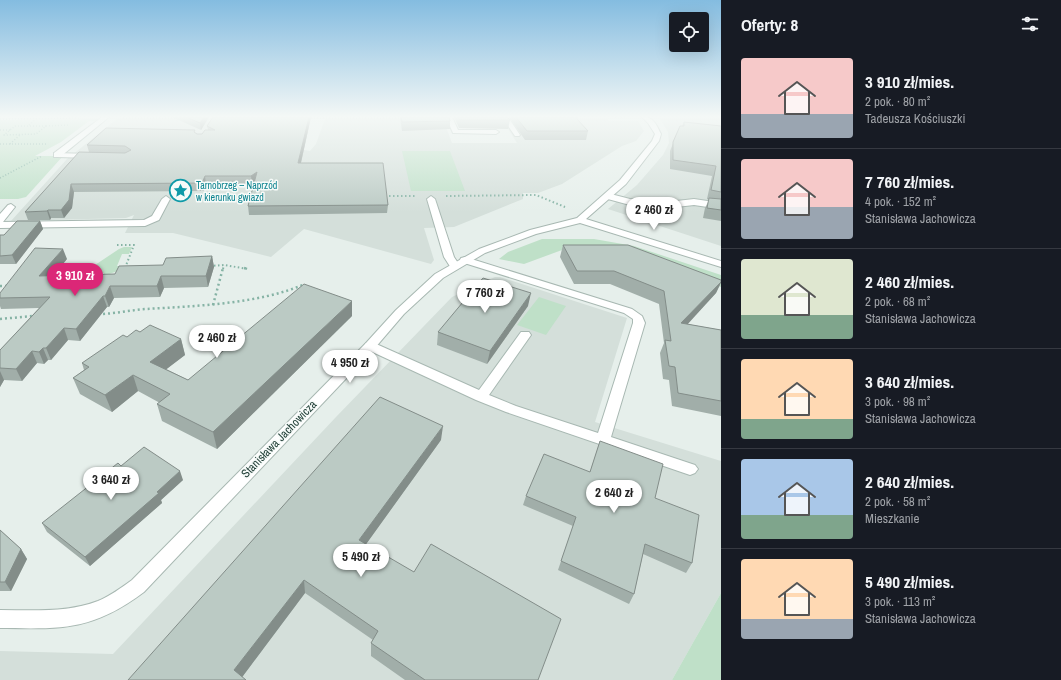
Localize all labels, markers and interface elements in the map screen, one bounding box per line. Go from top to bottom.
map controls [669,12,709,52]
button: locate [669,12,709,52]
text: Oferty: 8 [741,13,798,36]
icon: filters [1019,13,1041,35]
text: 3 910 zł/mies. [865,70,954,93]
icon: home [773,74,821,122]
text: 2 pok. · 80 m² [865,93,930,110]
text: Tadeusza Kościuszki [865,110,965,127]
text: 7 760 zł/mies. [865,170,954,193]
icon: home [773,175,821,223]
place icon: Tarnobrzeg – Naprzód w kierunku gwiazd [168,178,194,204]
place label: Tarnobrzeg – Naprzód w kierunku gwiazd [196,179,277,204]
text: 4 pok. · 152 m² [865,193,936,210]
pin: 2 460 zł [613,197,695,231]
text: 2 460 zł [635,201,673,218]
text: Stanisława Jachowicza [865,210,976,227]
pin: 3 910 zł [34,263,116,297]
text: 3 910 zł [56,267,94,284]
text: 2 460 zł/mies. [865,270,954,293]
icon: home [773,275,821,323]
pin: 7 760 zł [444,280,526,314]
text: 7 760 zł [466,284,504,301]
text: 2 pok. · 68 m² [865,293,930,310]
text: Stanisława Jachowicza [865,310,976,327]
pin: 2 460 zł [176,325,258,359]
text: 2 460 zł [198,329,236,346]
pin: 4 950 zł [309,350,391,384]
text: 4 950 zł [331,354,369,371]
text: 3 640 zł/mies. [865,370,954,393]
icon: home [773,375,821,423]
text: 3 pok. · 98 m² [865,393,930,410]
street label: Stanisława Jachowicza [238,396,321,481]
text: Stanisława Jachowicza [865,410,976,427]
pin: 3 640 zł [70,467,152,501]
text: 2 640 zł/mies. [865,470,954,493]
text: 3 640 zł [92,471,130,488]
icon: home [773,475,821,523]
pin: 2 640 zł [573,480,655,514]
text: 2 640 zł [595,484,633,501]
text: 2 pok. · 58 m² [865,493,930,510]
text: Mieszkanie [865,510,920,527]
pin: 5 490 zł [320,544,402,578]
text: 5 490 zł [342,548,380,565]
text: 5 490 zł/mies. [865,570,954,593]
icon: home [773,575,821,623]
text: 3 pok. · 113 m² [865,593,935,610]
text: Stanisława Jachowicza [865,610,976,627]

